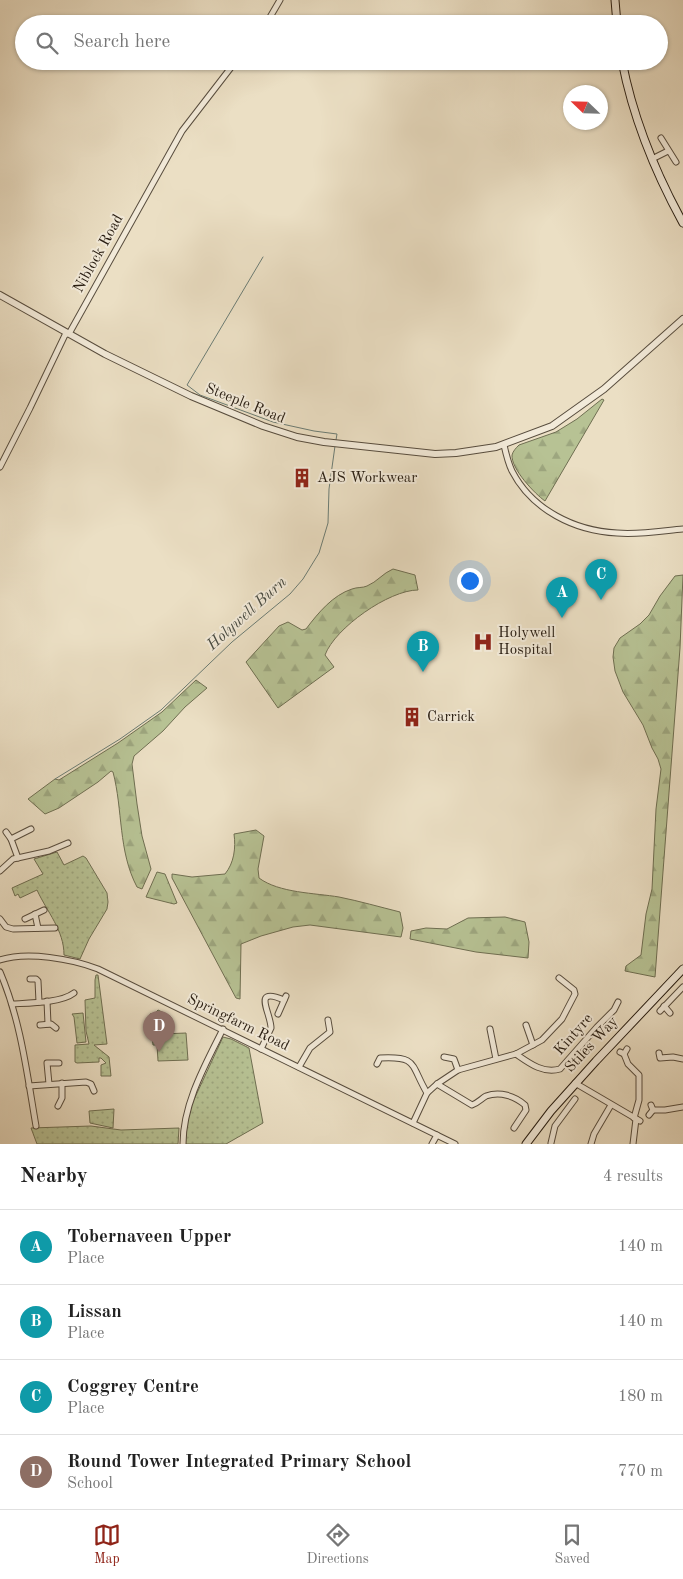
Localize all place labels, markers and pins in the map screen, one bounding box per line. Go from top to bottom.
building icon: AJS Workwear [291,467,313,489]
place label: AJS Workwear [317,471,417,486]
pin: C [585,559,617,600]
pin: A [546,577,578,618]
place label: Holywell Hospital [498,626,555,658]
pin: B [407,631,439,672]
hospital icon: Holywell Hospital [472,631,494,653]
building icon: Carrick [401,706,423,728]
place label: Carrick [427,710,475,725]
pin: D [143,1011,175,1052]

